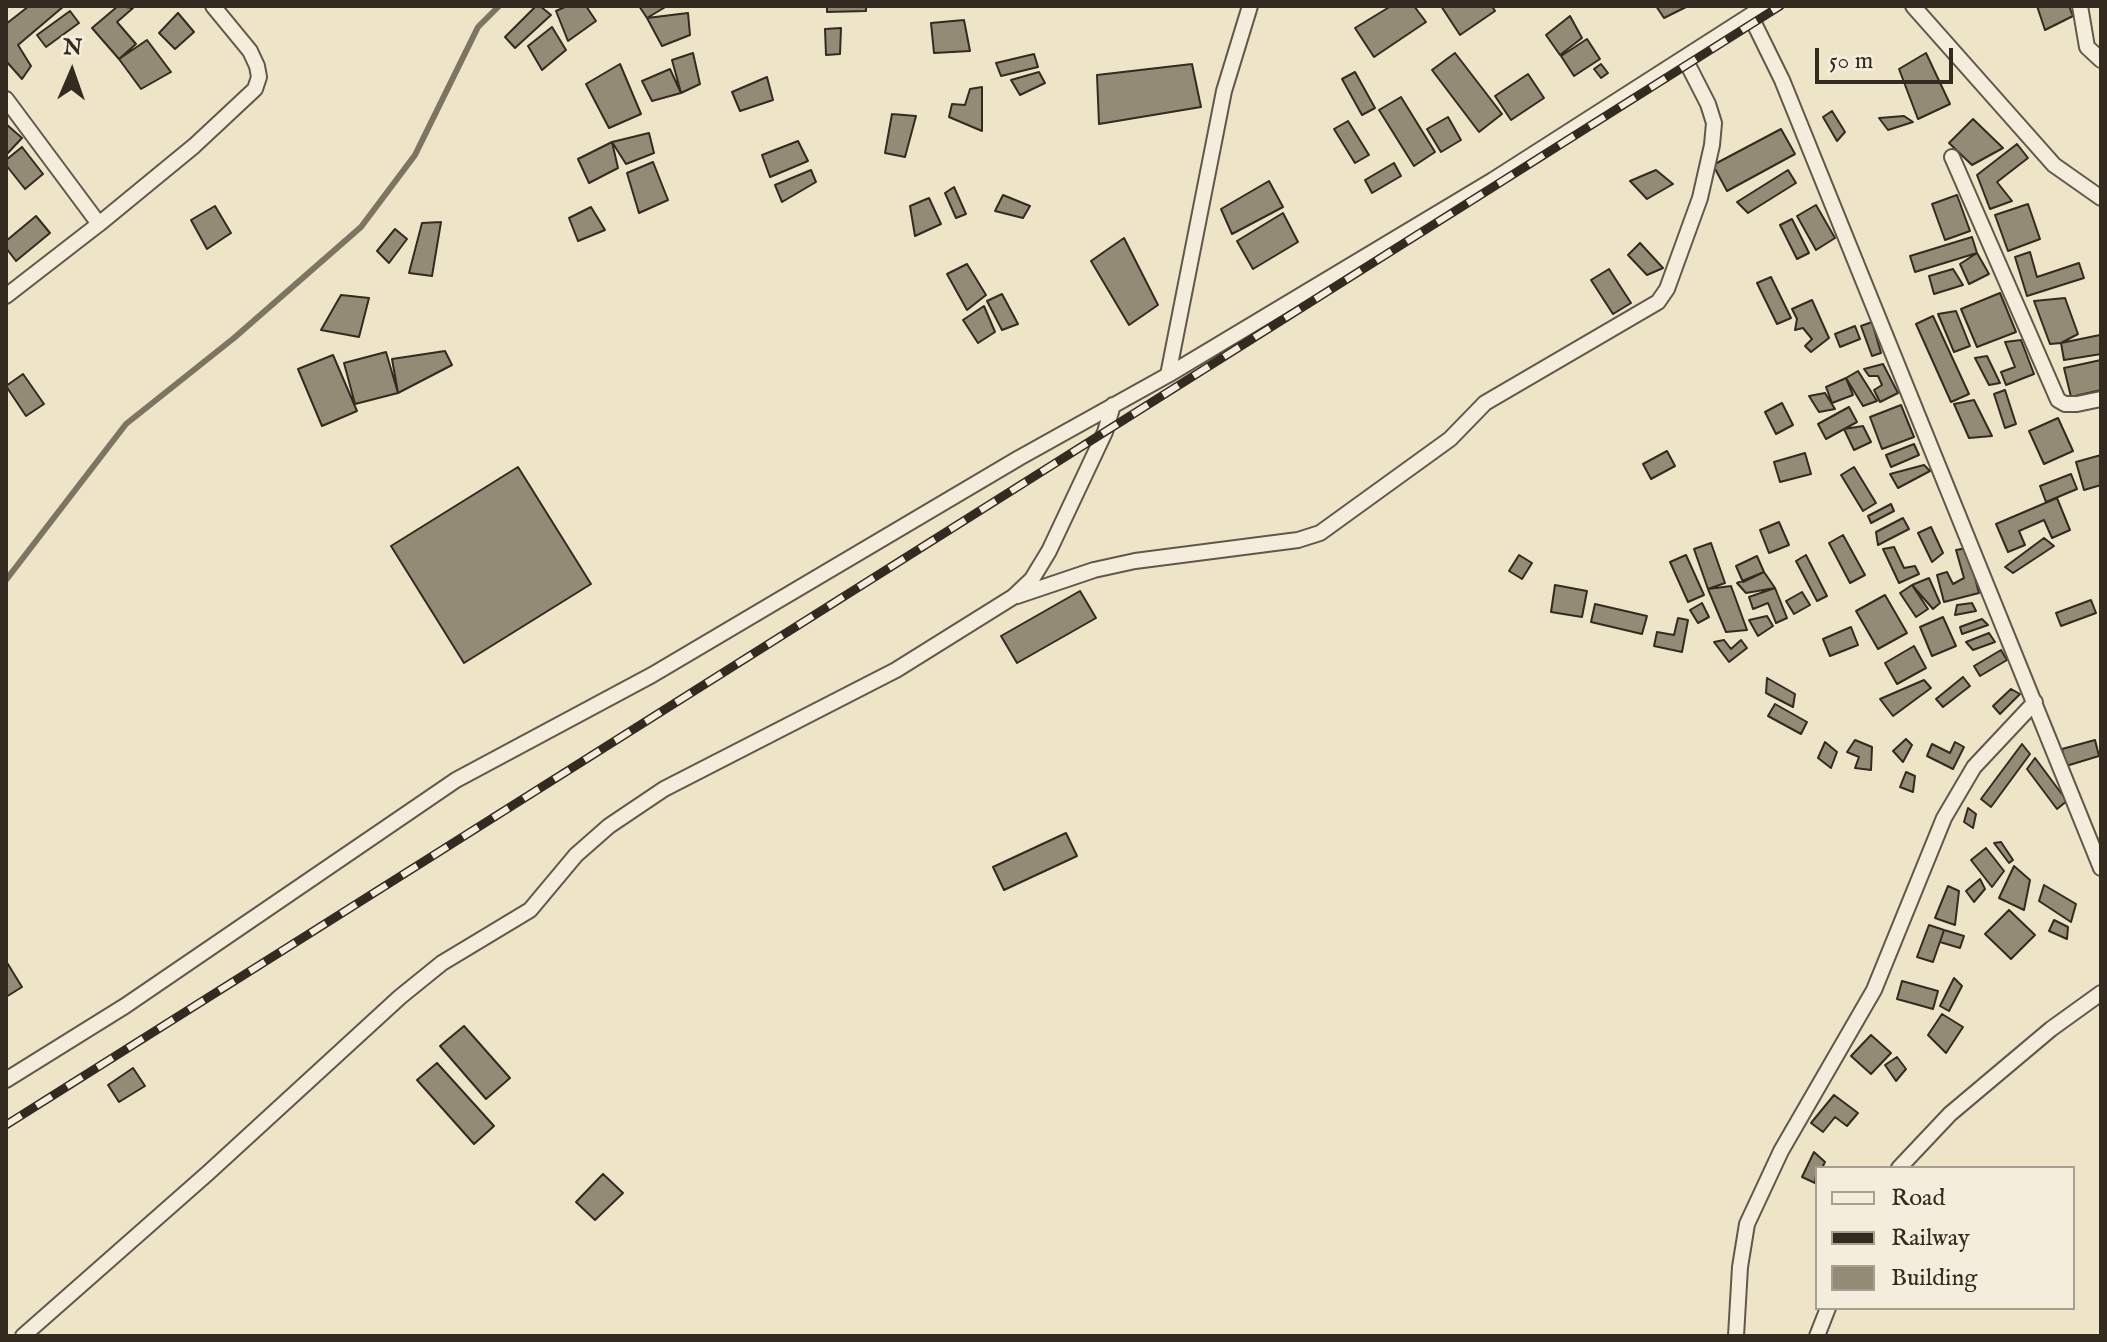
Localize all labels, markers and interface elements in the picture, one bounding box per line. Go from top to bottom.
north arrow [32,32,112,112]
scale bar [1819,32,1957,82]
text: N [63,34,83,62]
text: 50 m [1829,46,1873,77]
legend [1815,1166,2075,1310]
text: Road [1891,1183,1945,1214]
text: Railway [1891,1223,1970,1254]
text: Building [1891,1263,1977,1294]

